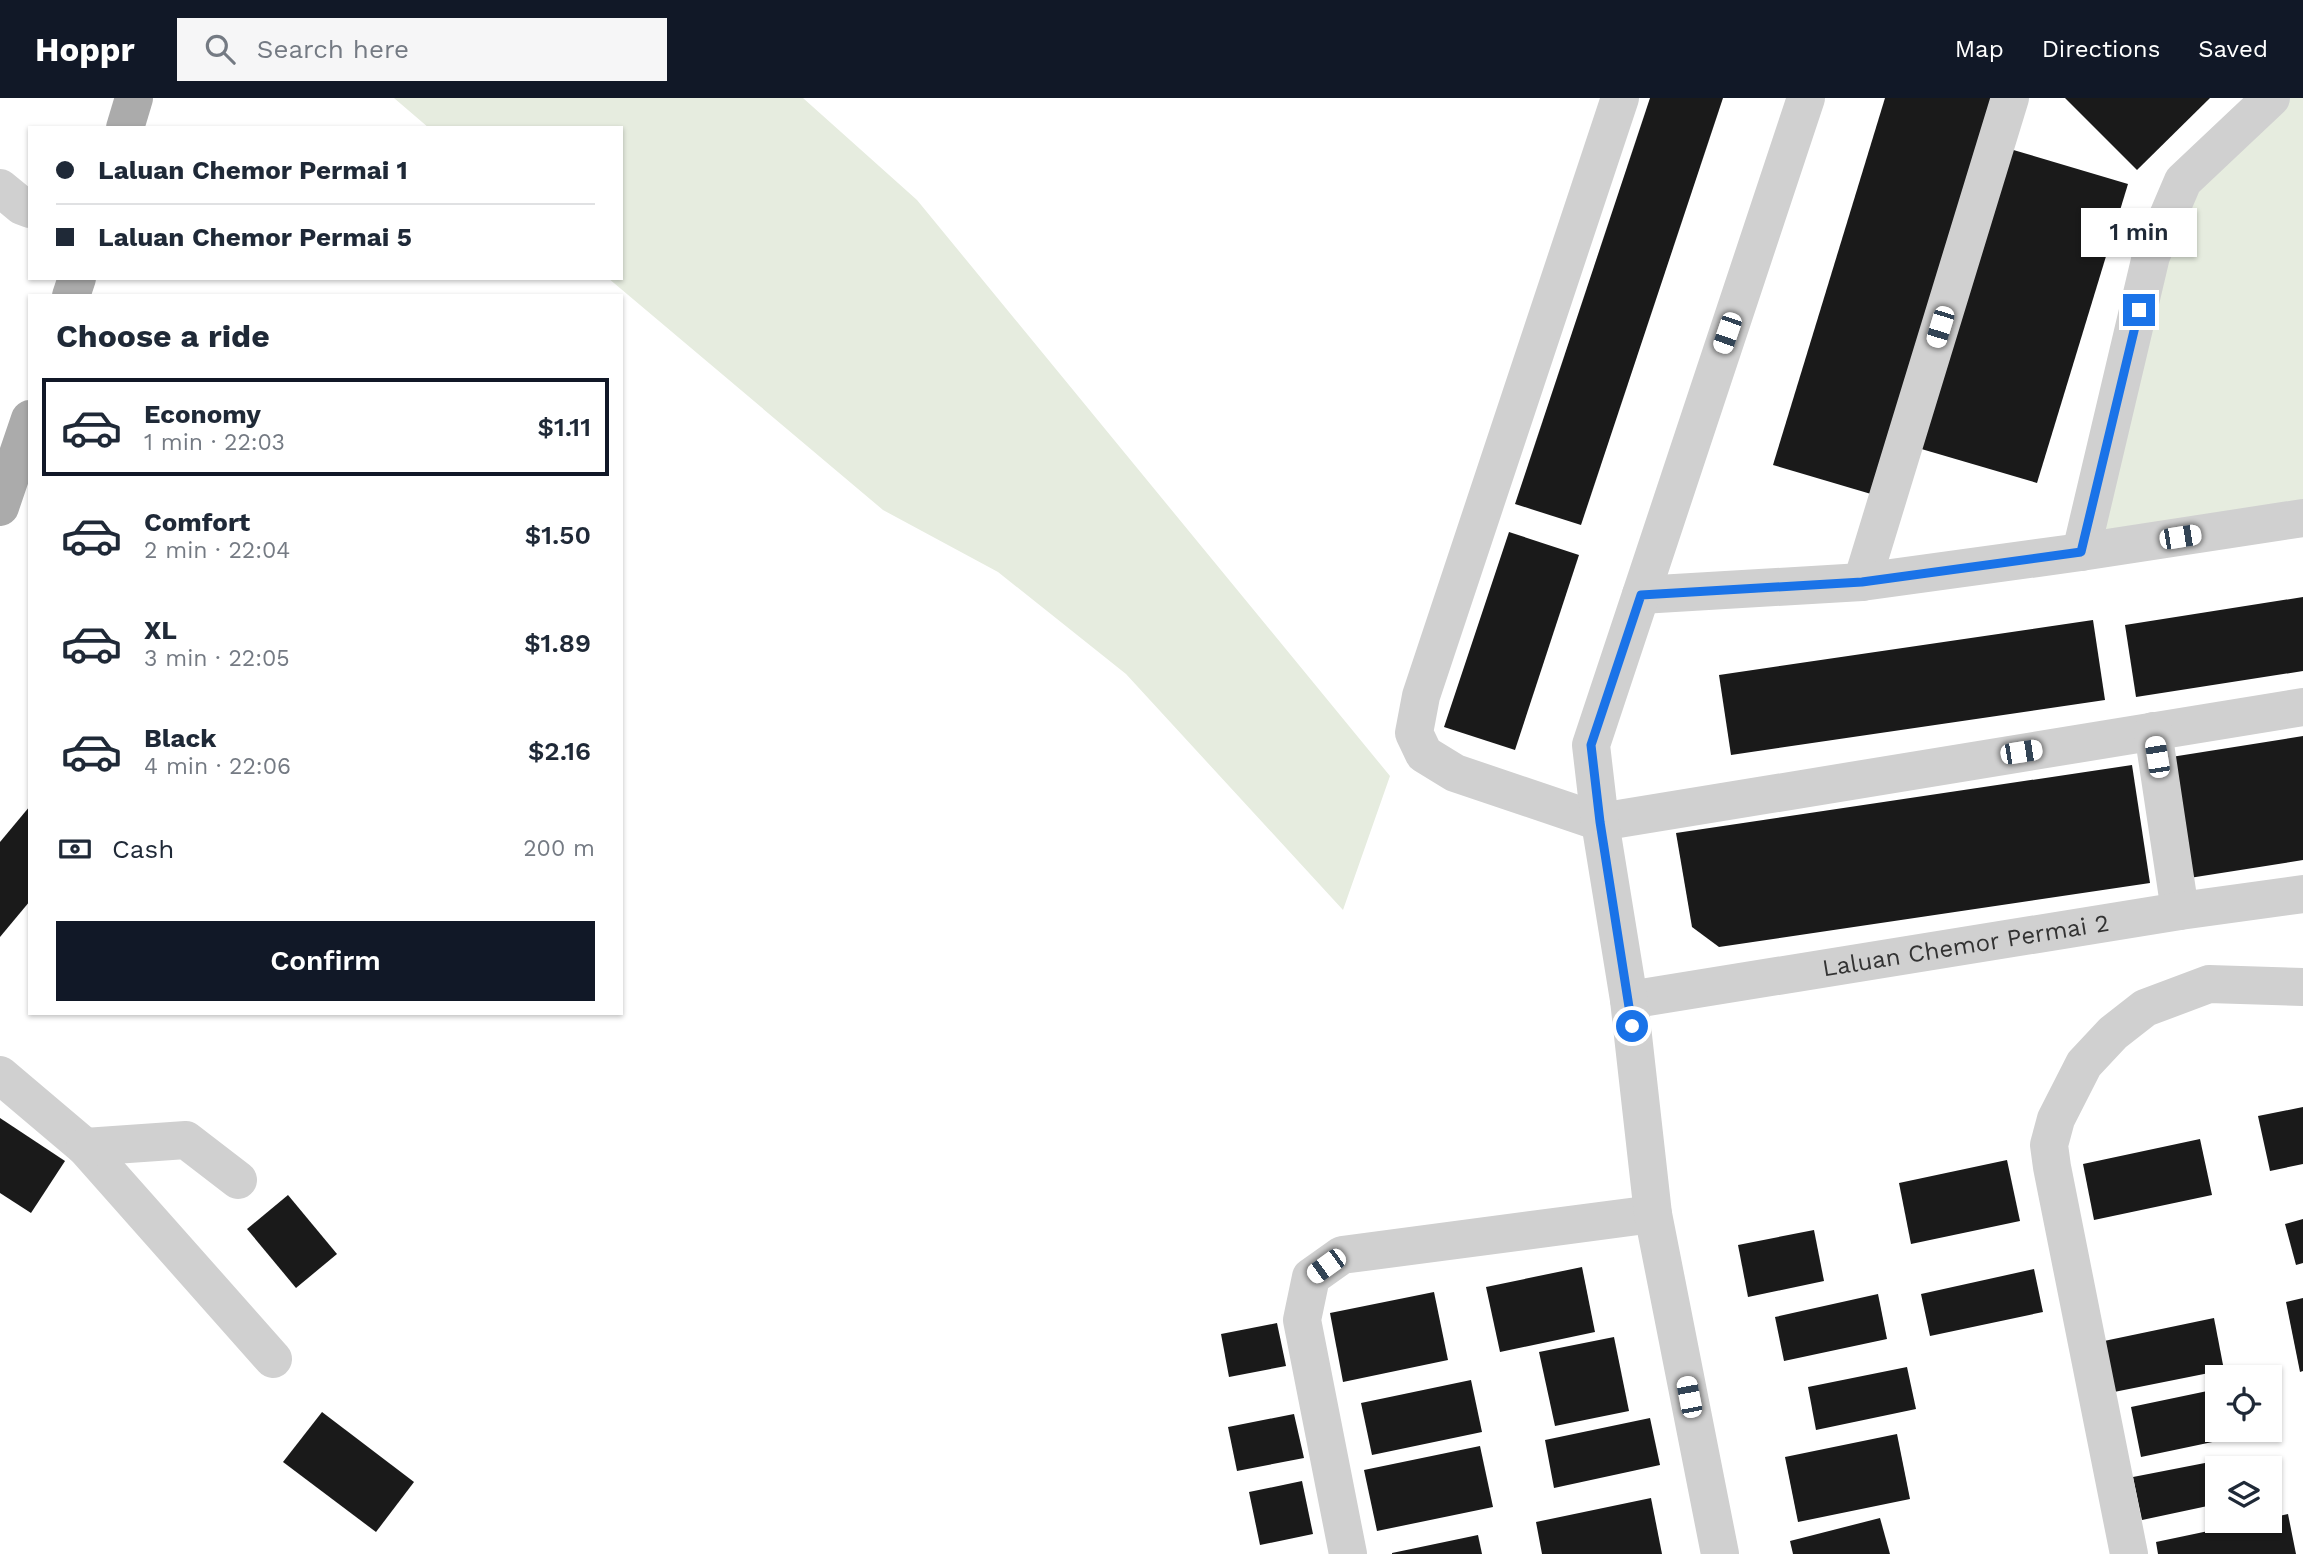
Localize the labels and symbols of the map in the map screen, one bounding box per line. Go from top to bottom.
callout: 1 min [2081,208,2197,258]
route end [2123,294,2155,326]
car [1924,304,1957,350]
car [1711,310,1744,356]
car [2158,523,2203,551]
car [2144,735,2171,779]
car [1999,738,2044,766]
street label: Laluan Chemor Permai 2 [1820,909,2111,983]
route start [1616,1010,1648,1042]
car [1303,1245,1350,1287]
car [1675,1374,1704,1420]

